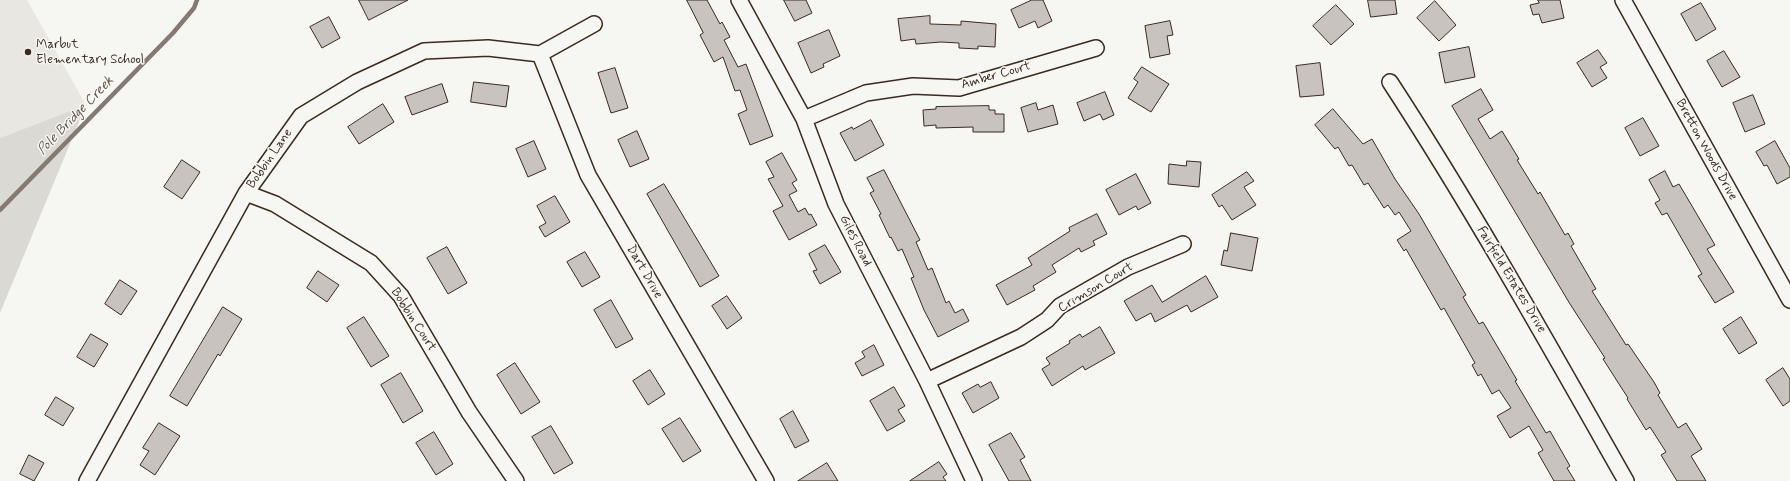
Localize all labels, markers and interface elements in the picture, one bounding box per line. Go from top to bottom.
place label: Marbut Elementary School [36,37,144,68]
marker: Marbut Elementary School [23,47,33,57]
street label: Amber Court [959,59,1033,93]
water label: Pole Bridge Creek [34,73,118,159]
street label: Bretton Woods Drive [1672,97,1740,203]
street label: Bobbin Lane [244,126,296,192]
street label: Giles Road [835,213,875,269]
street label: Fairfield Estates Drive [1473,224,1549,336]
street label: Dart Drive [622,242,666,302]
street label: Crimson Court [1056,259,1136,317]
street label: Bobbin Court [387,285,439,355]

